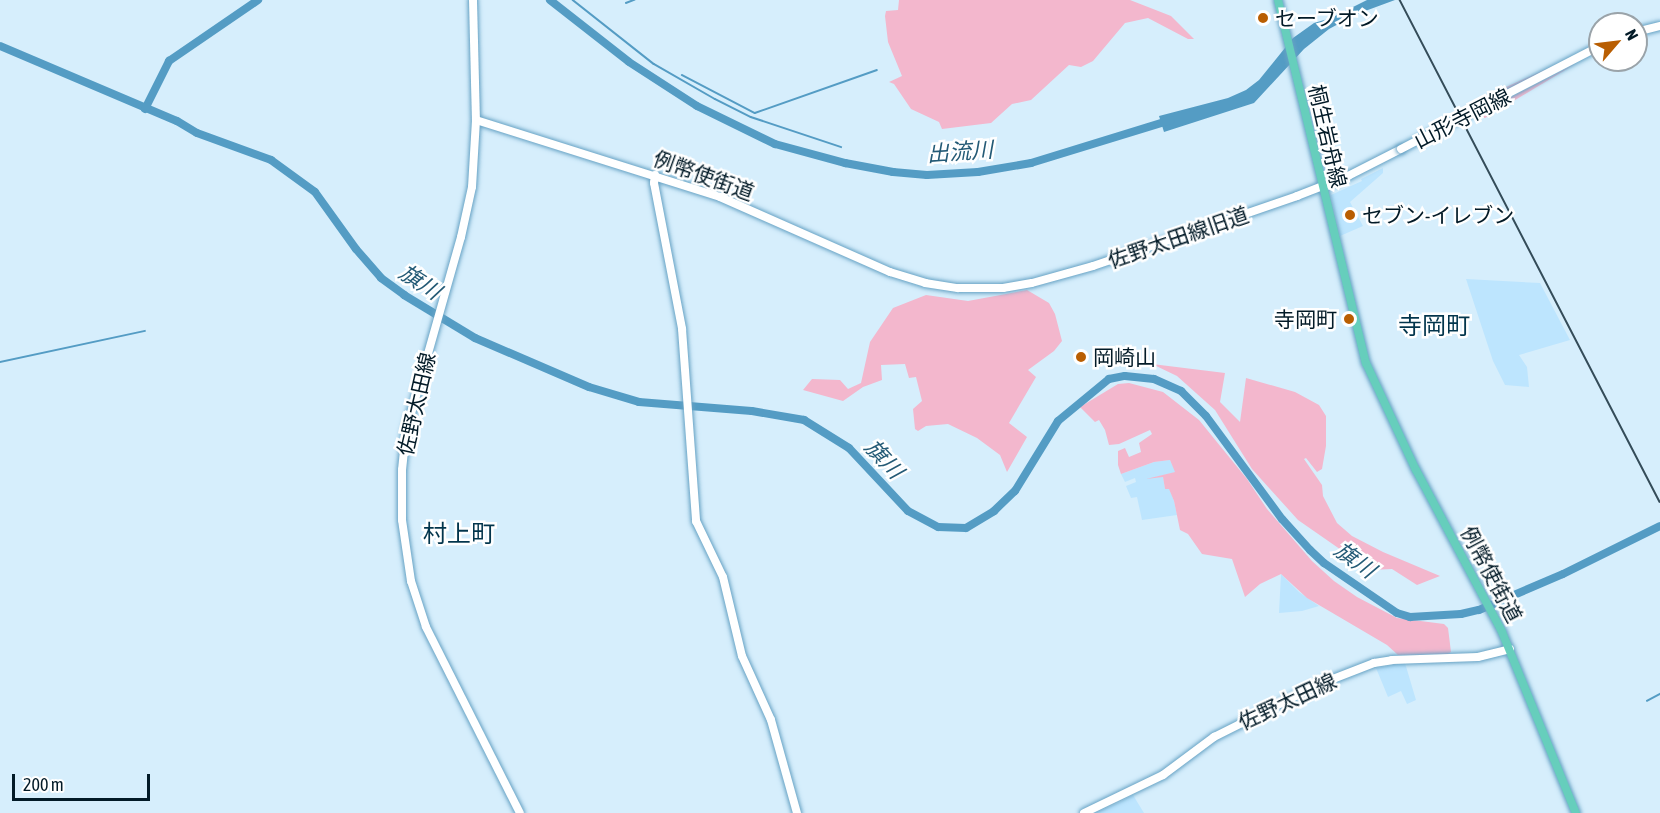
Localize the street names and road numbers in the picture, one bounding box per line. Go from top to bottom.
street label: 桐生岩舟線 [1304,82,1352,190]
street label: 山形寺岡線 [1410,83,1514,153]
street label: 例幣使街道 [650,145,758,205]
street label: 佐野太田線旧道 [1104,201,1252,273]
street label: 佐野太田線 [392,350,440,458]
street label: 例幣使街道 [1456,522,1528,626]
street label: 佐野太田線 [1234,667,1340,735]

